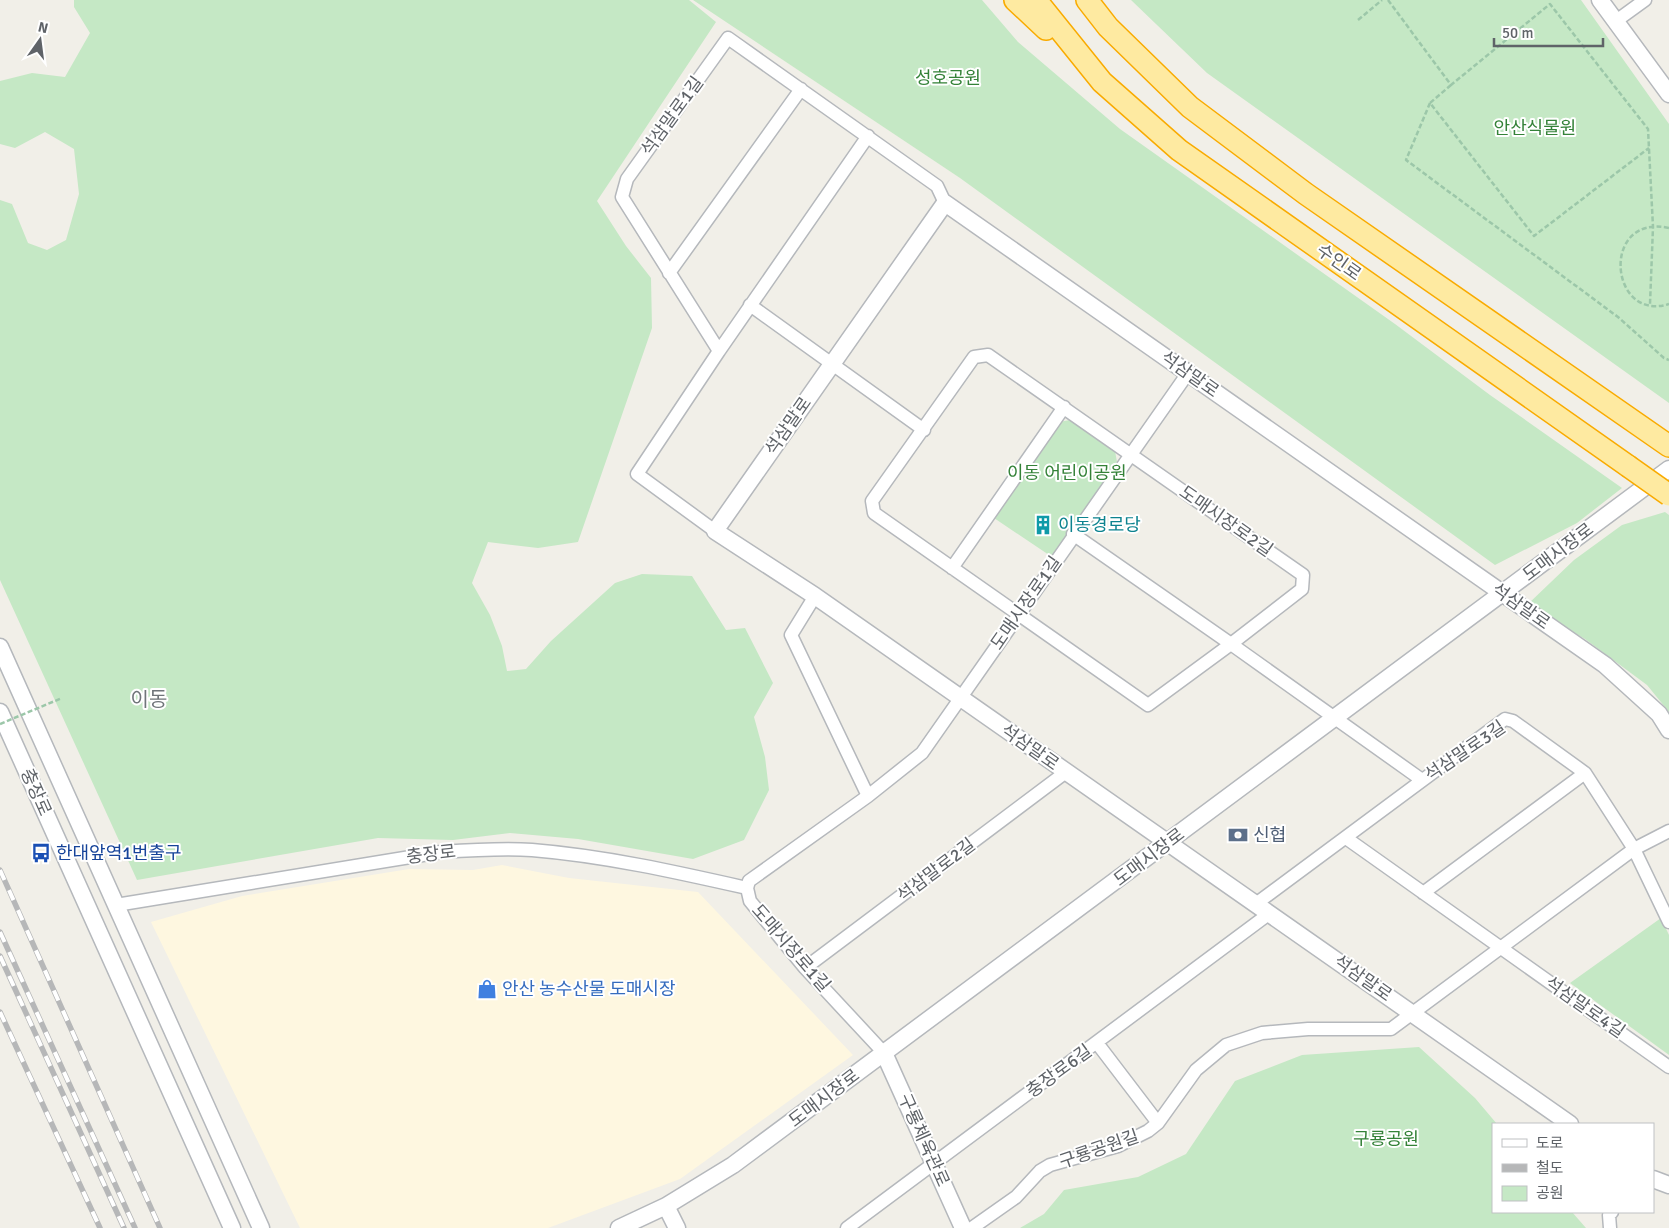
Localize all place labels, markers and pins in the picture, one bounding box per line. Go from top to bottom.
building icon: 이동경로당 [1032,514,1054,536]
place label: 이동경로당 [1058,514,1141,536]
bank icon: 신협 [1227,824,1249,846]
place label: 신협 [1253,824,1286,846]
bus stop icon: 한대앞역1번출구 [30,842,52,864]
place label: 한대앞역1번출구 [56,842,182,864]
shop icon: 안산 농수산물 도매시장 [476,978,498,1000]
place label: 안산 농수산물 도매시장 [502,978,676,1000]

